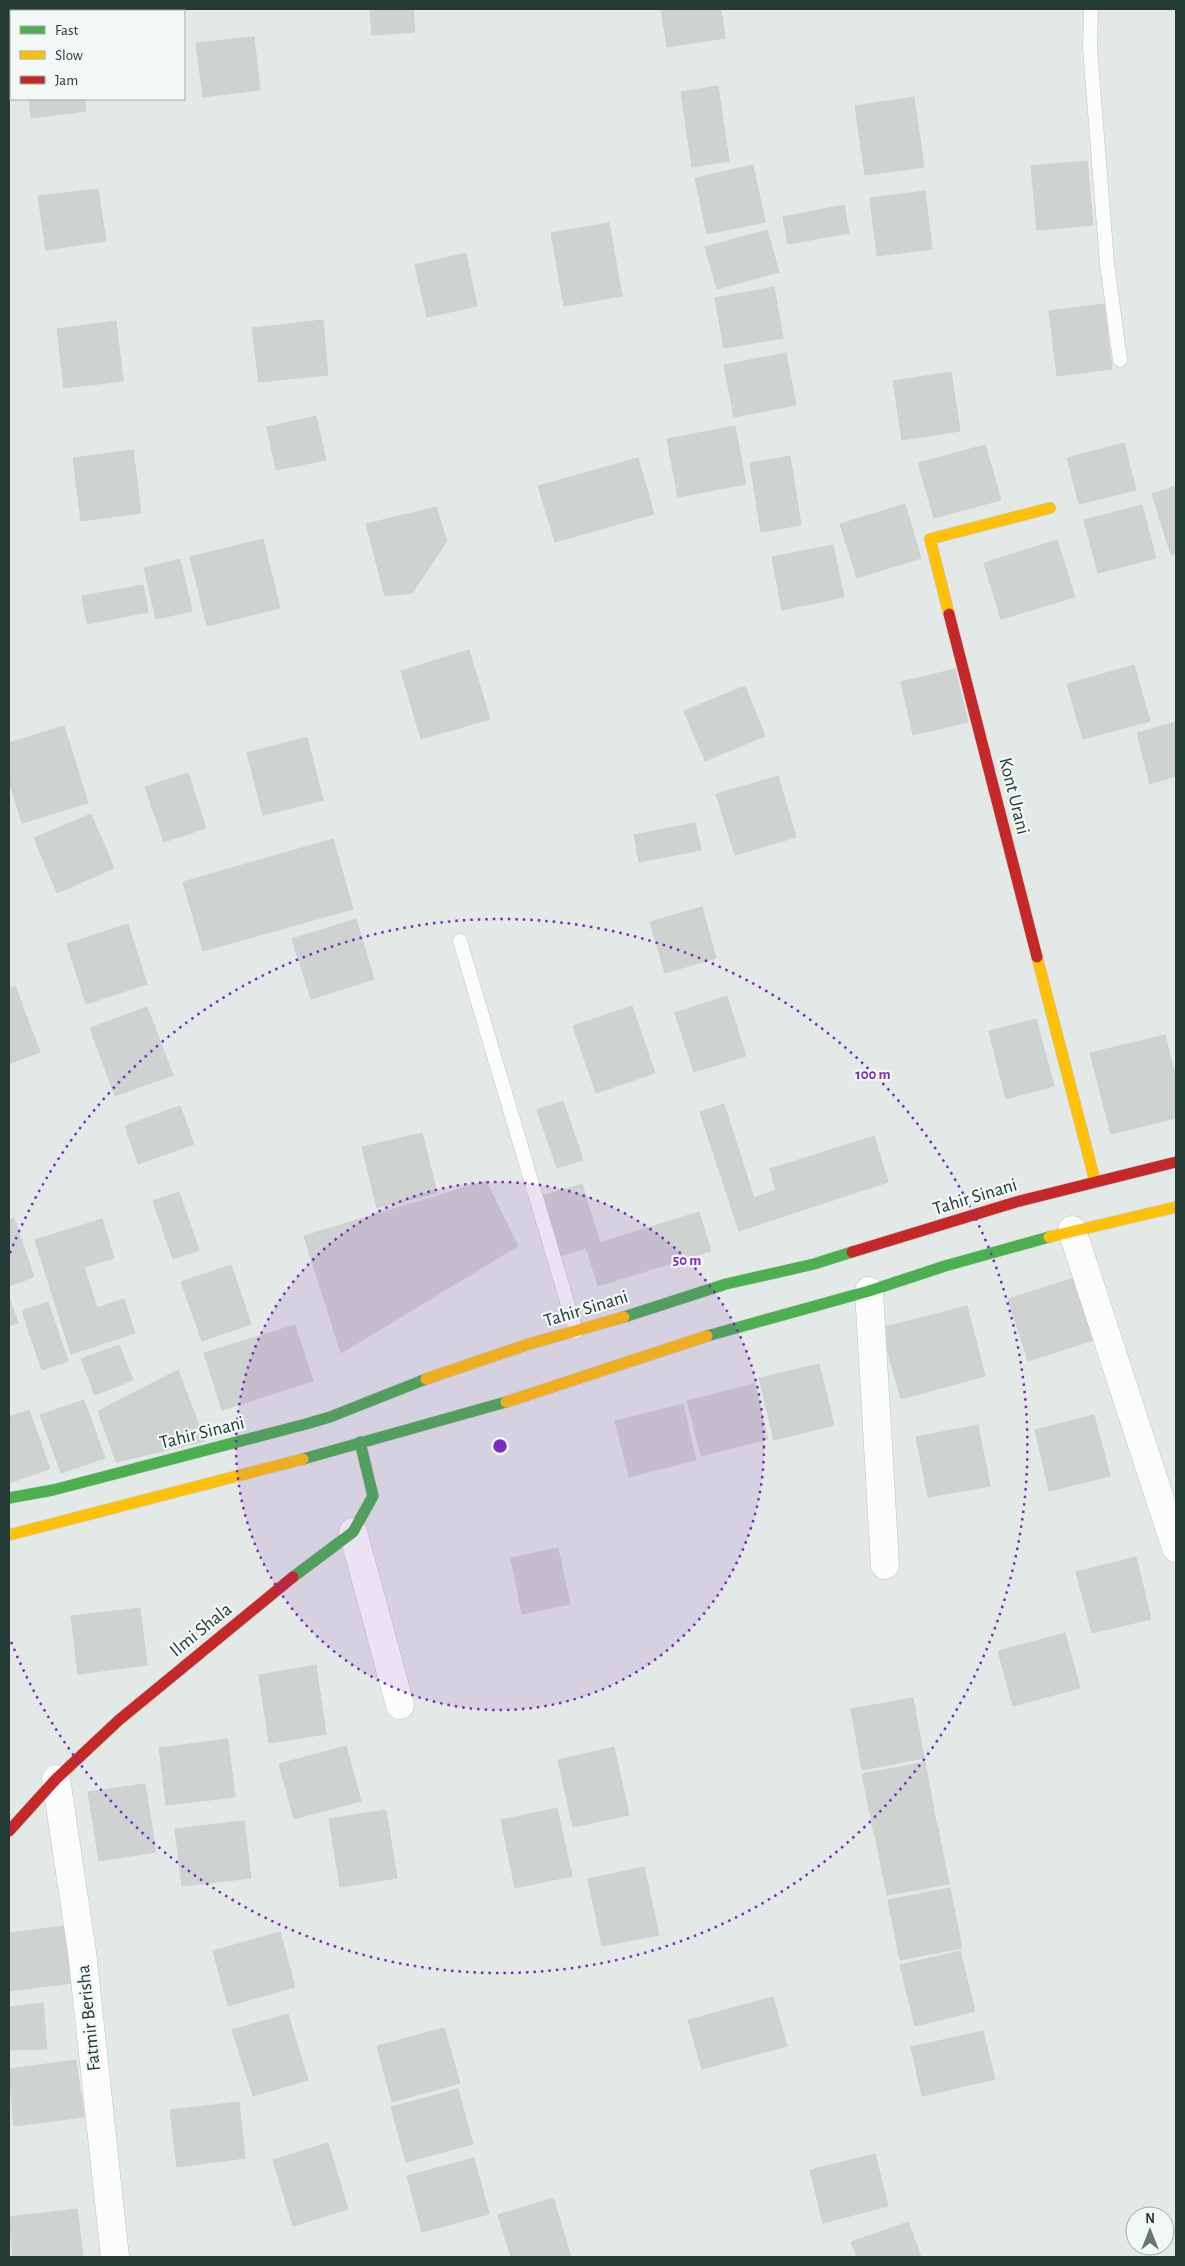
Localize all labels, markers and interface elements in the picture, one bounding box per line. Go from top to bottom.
legend [10,10,185,100]
text: Fast [55,23,79,38]
text: Slow [55,48,83,63]
text: Jam [55,73,78,88]
street label: Kont Urani [995,756,1033,836]
text: 100 m [855,1067,891,1082]
street label: Tahir Sinani [931,1175,1019,1219]
text: 50 m [673,1253,701,1268]
street label: Tahir Sinani [542,1287,630,1331]
street label: Tahir Sinani [158,1413,246,1453]
centre of rings [491,1437,509,1455]
street label: Ilmi Shala [166,1599,236,1661]
street label: Fatmir Berisha [74,1964,104,2072]
north arrow [1125,2206,1175,2256]
text: N [1145,2212,1155,2226]

